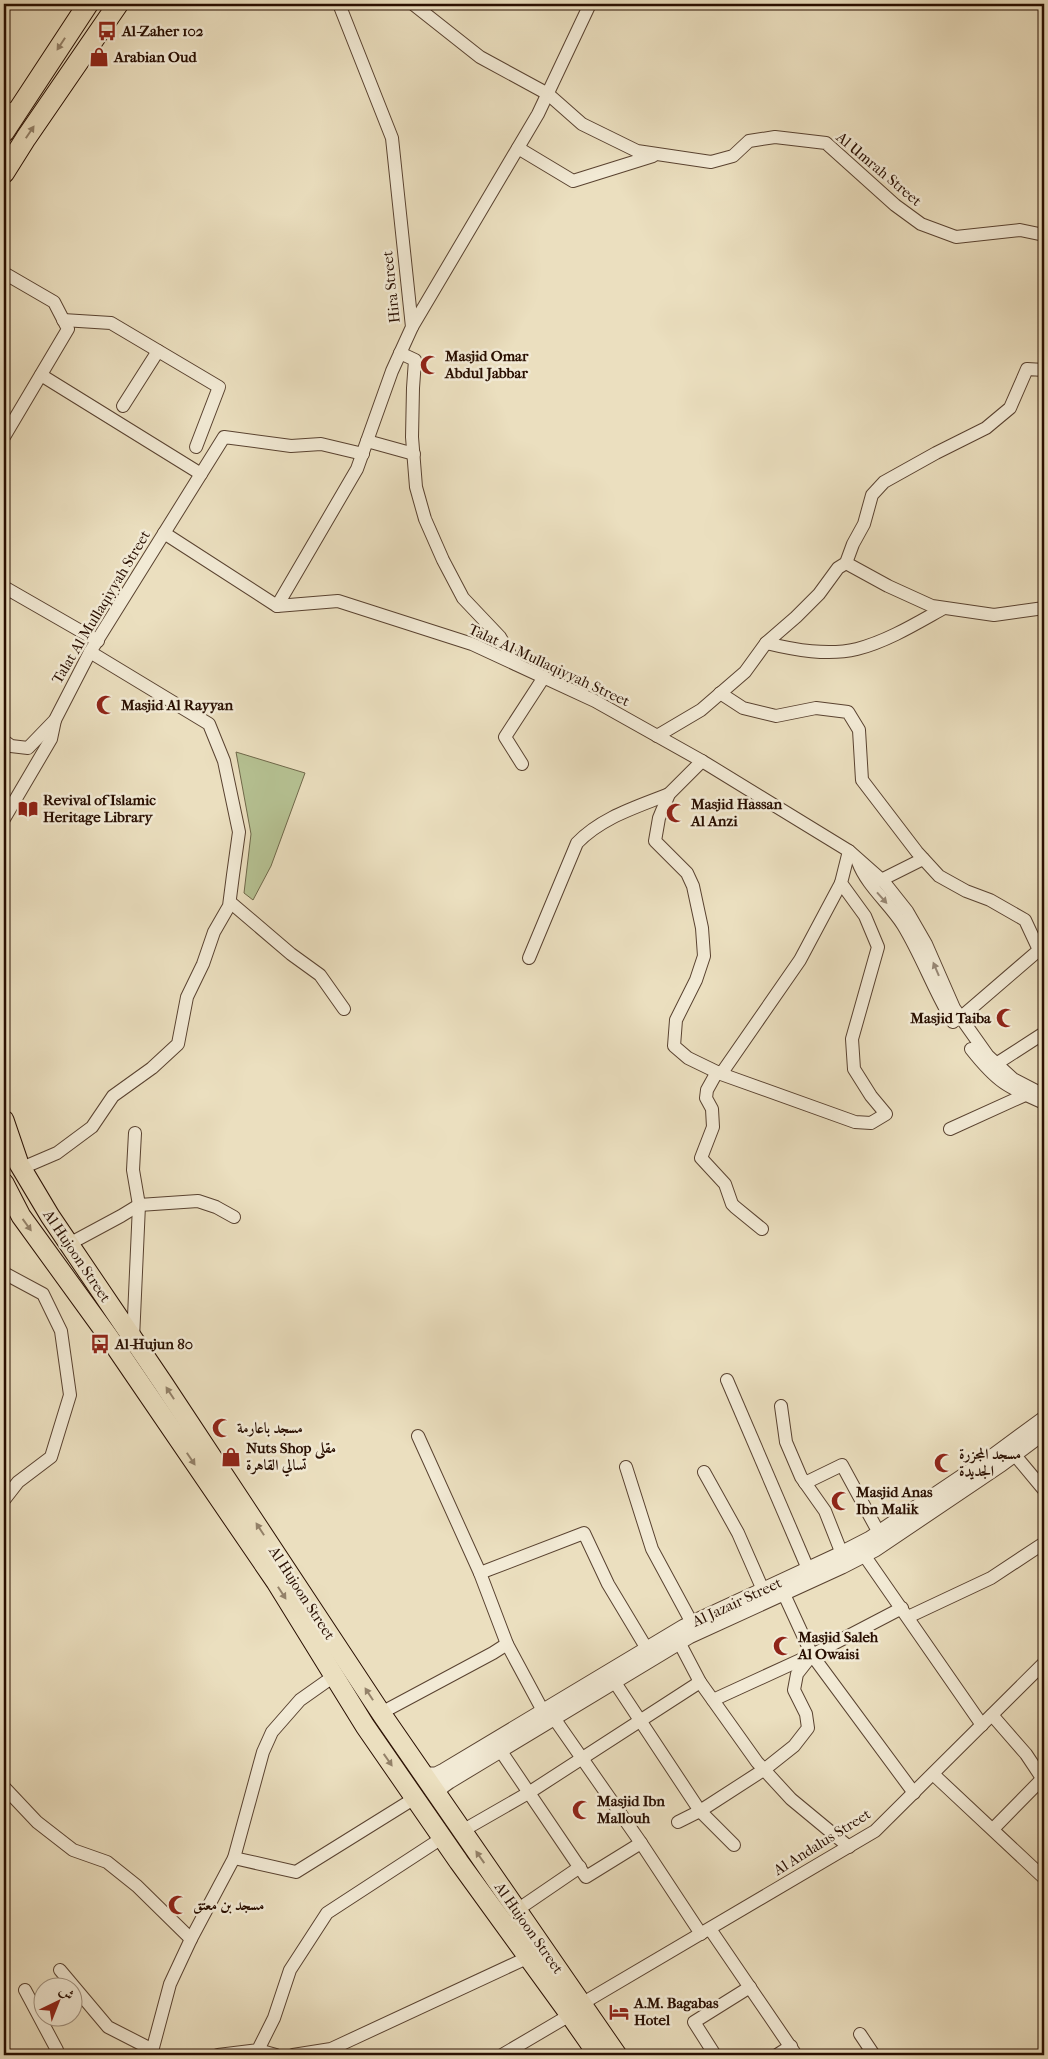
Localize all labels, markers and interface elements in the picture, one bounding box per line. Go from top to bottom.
bus stop icon: Al-Zaher 102 [96,20,118,42]
place label: Al-Zaher 102 [121,22,204,40]
one-way arrow [56,38,66,51]
shop icon: Arabian Oud [88,46,110,68]
place label: Arabian Oud [113,48,197,66]
one-way arrow [25,125,34,139]
street label: Al Umrah Street [832,127,926,210]
street label: Hira Street [378,249,404,324]
place label: Masjid Omar Abdul Jabbar [444,347,529,382]
mosque icon: Masjid Omar Abdul Jabbar [419,354,441,376]
street label: Talat Al Mullaqiyyah Street [48,526,154,687]
street label: Talat Al Mullaqiyyah Street [466,620,633,711]
mosque icon: Masjid Al Rayyan [95,694,117,716]
place label: Masjid Al Rayyan [120,696,233,714]
place label: Revival of Islamic Heritage Library [43,791,156,826]
place label: Masjid Hassan Al Anzi [690,795,783,830]
library icon: Revival of Islamic Heritage Library [17,798,39,820]
mosque icon: Masjid Hassan Al Anzi [665,802,687,824]
one-way arrow [877,891,888,904]
one-way arrow [931,962,939,976]
mosque icon: Masjid Taiba [995,1007,1017,1029]
place label: Masjid Taiba [909,1009,992,1027]
street label: Al Hujoon Street [39,1205,115,1306]
one-way arrow [22,1218,33,1231]
bus stop icon: Al-Hujun 80 [89,1333,111,1355]
place label: Al-Hujun 80 [114,1335,193,1353]
one-way arrow [166,1387,175,1400]
mosque icon: مسجد باعارمة [211,1417,233,1439]
place label: مسجد باعارمة [237,1419,303,1437]
place label: Nuts Shop مقلى تسالي القاهرة [246,1439,336,1477]
place label: مسجد المجزرة الجديدة [959,1445,1021,1480]
shop icon: Nuts Shop مقلى تسالي القاهرة [220,1446,242,1468]
one-way arrow [186,1452,196,1465]
mosque icon: مسجد المجزرة الجديدة [933,1452,955,1474]
place label: Masjid Anas Ibn Malik [855,1483,933,1518]
mosque icon: Masjid Anas Ibn Malik [830,1490,852,1512]
one-way arrow [255,1522,265,1536]
street label: Al Hujoon Street [265,1542,339,1644]
street label: Al Jazair Street [689,1573,785,1631]
one-way arrow [278,1586,287,1599]
place label: Masjid Saleh Al Owaisi [797,1628,879,1663]
mosque icon: Masjid Saleh Al Owaisi [772,1635,794,1657]
one-way arrow [364,1687,373,1701]
one-way arrow [383,1753,393,1766]
place label: Masjid Ibn Mallouh [596,1792,665,1827]
mosque icon: Masjid Ibn Mallouh [571,1799,593,1821]
street label: Al Andalus Street [769,1804,875,1880]
one-way arrow [475,1850,485,1864]
street label: Al Hujoon Street [490,1878,568,1978]
mosque icon: مسجد بن معتق [167,1894,189,1916]
place label: مسجد بن معتق [193,1896,264,1914]
north arrow [32,1976,82,2026]
text: ش [56,1982,77,2004]
place label: A.M. Bagabas Hotel [633,1994,719,2029]
hotel icon: A.M. Bagabas Hotel [608,2001,630,2023]

